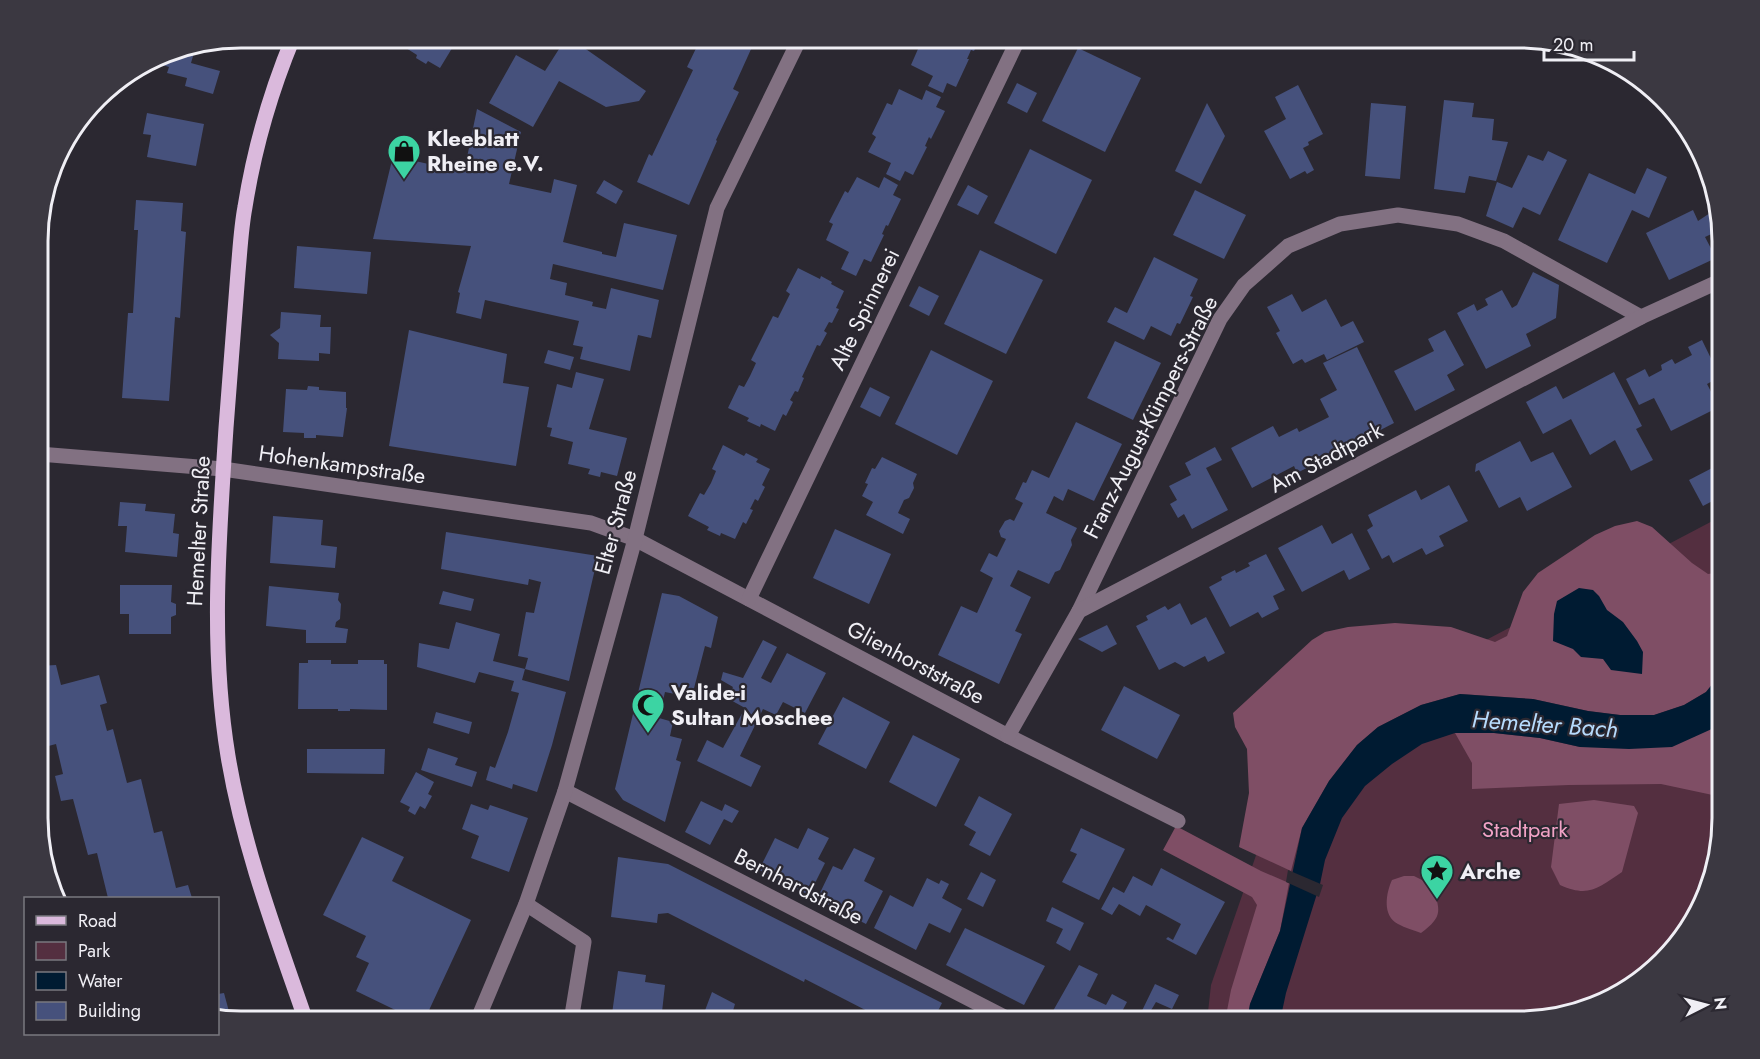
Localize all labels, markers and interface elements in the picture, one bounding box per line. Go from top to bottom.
scale bar [1544,24,1634,62]
text: 20 m [1553,32,1593,58]
place label: Kleeblatt Rheine e.V. [427,122,544,179]
shop icon: Kleeblatt Rheine e.V. [386,133,422,180]
street label: Alte Spinnerei [821,243,907,375]
street label: Franz-August-Kümpers-Straße [1075,290,1225,544]
street label: Am Stadtpark [1264,414,1389,500]
street label: Hohenkampstraße [257,436,427,492]
street label: Hemelter Straße [178,455,218,607]
street label: Elter Straße [586,466,644,578]
street label: Glienhorststraße [841,612,991,712]
place label: Valide-i Sultan Moschee [670,676,833,733]
mosque icon: Valide-i Sultan Moschee [630,687,666,734]
water label: Hemelter Bach [1471,701,1619,747]
park label: Stadtpark [1482,813,1568,845]
street label: Bernhardstraße [729,840,869,932]
place icon: Arche [1419,853,1455,900]
place label: Arche [1459,855,1521,887]
legend [24,897,219,1035]
text: Road [78,908,117,934]
text: Park [78,938,110,964]
text: Water [78,968,123,994]
north arrow [1676,975,1736,1035]
text: N [1708,996,1733,1011]
text: Building [78,998,141,1024]

